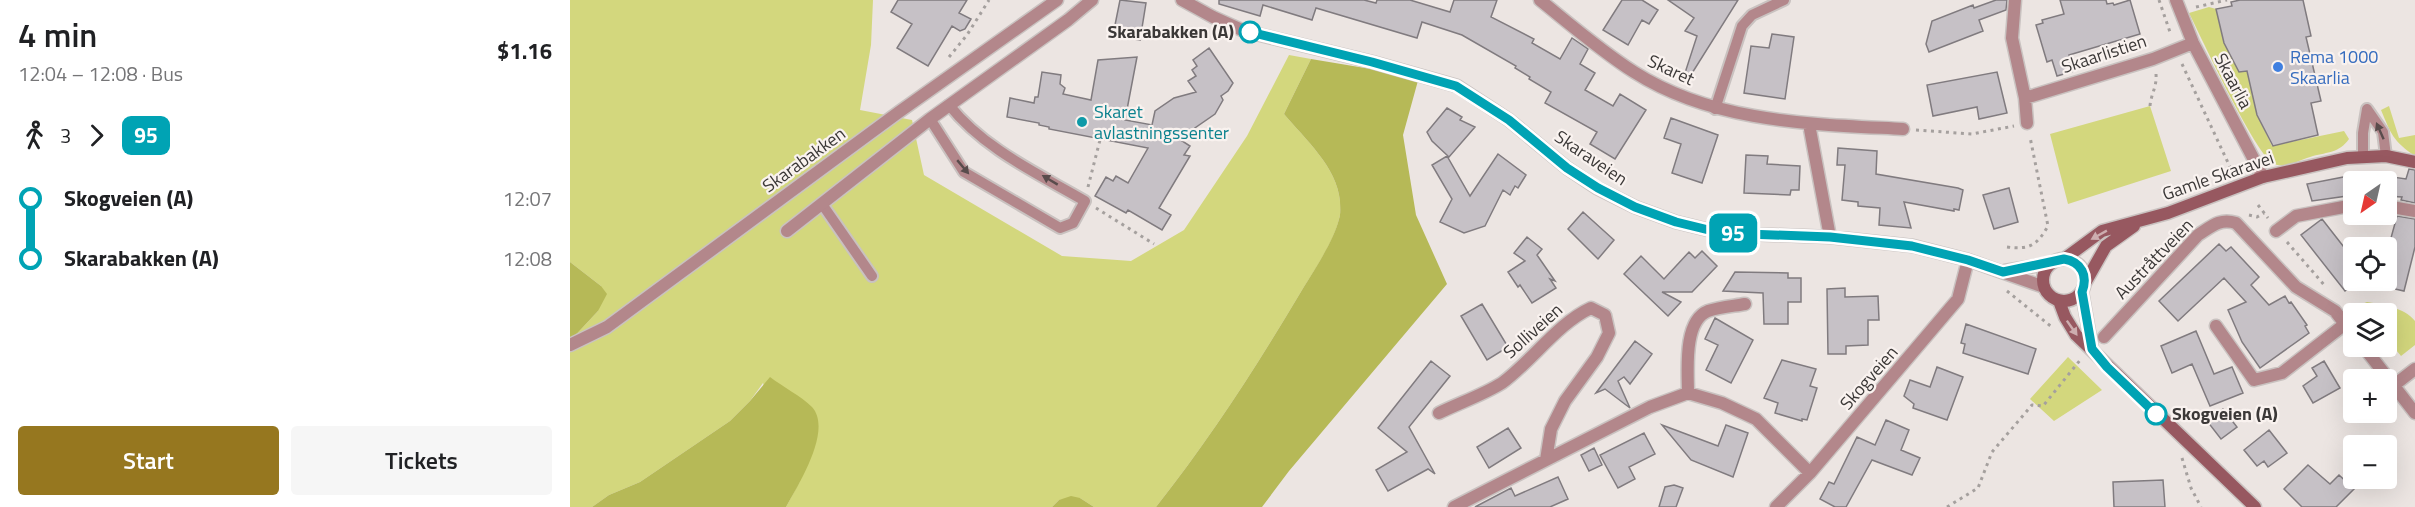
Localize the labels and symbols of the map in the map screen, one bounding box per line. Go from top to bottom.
place label: Skarabakken (A) [1107,18,1234,45]
marker: Skarabakken (A) [1239,21,1261,43]
street label: Skaarlistien [2058,27,2150,80]
place label: Rema 1000 Skaarlia [2290,43,2378,91]
street label: Skaret [1643,47,1700,92]
street label: Skaarlia [2208,48,2259,113]
marker: Rema 1000 Skaarlia [2271,60,2285,74]
place label: Skaret avlastningssenter [1094,98,1229,146]
marker: Skaret avlastningssenter [1075,115,1089,129]
street label: Skarabakken [757,120,851,199]
one-way arrow [2375,121,2385,139]
street label: Skaraveien [1549,123,1633,192]
street label: Gamle Skaravei [2158,144,2277,207]
one-way arrow [956,159,969,174]
north arrow [2343,171,2397,225]
one-way arrow [1042,175,1058,186]
street label: Austråttveien [2108,212,2199,305]
line badge: 95 [1706,214,1760,252]
one-way arrow [2090,230,2107,240]
street label: Solliveien [1497,297,1568,365]
one-way arrow [2066,319,2078,335]
street label: Skogveien [1833,340,1904,416]
place label: Skogveien (A) [2172,400,2278,427]
marker: Skogveien (A) [2145,403,2167,425]

